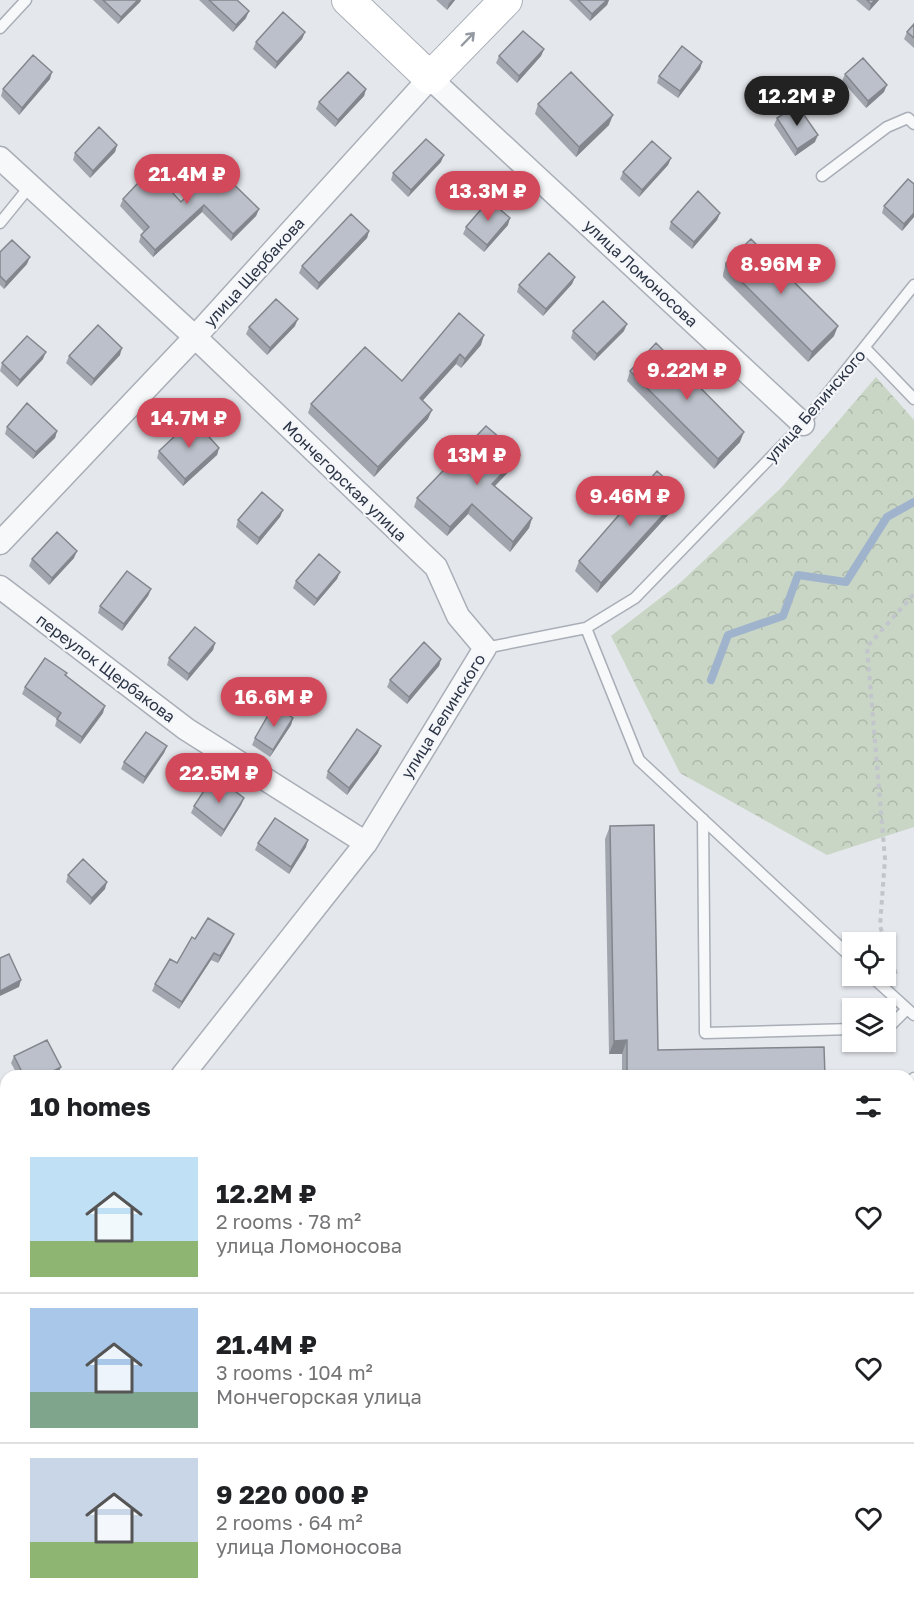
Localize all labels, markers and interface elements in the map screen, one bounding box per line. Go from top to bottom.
one-way arrow [460,31,475,46]
pin: 12.2M ₽ [742,76,852,127]
text: 12.2M ₽ [758,83,836,107]
pin: 21.4M ₽ [132,154,242,205]
text: 21.4M ₽ [148,161,226,185]
pin: 13.3M ₽ [433,171,543,222]
text: 13.3M ₽ [449,178,527,202]
street label: улица Щербакова [199,213,309,331]
street label: улица Ломоносова [580,215,702,331]
pin: 8.96M ₽ [726,244,836,295]
text: 8.96M ₽ [741,251,821,275]
street label: улица Белинского [760,345,870,467]
pin: 9.22M ₽ [632,350,742,401]
text: 9.22M ₽ [647,357,727,381]
pin: 14.7M ₽ [134,398,244,449]
text: 14.7M ₽ [151,405,227,429]
street label: Мончегорская улица [279,417,411,545]
pin: 13M ₽ [435,435,519,486]
text: 13M ₽ [448,442,506,466]
pin: 9.46M ₽ [575,476,685,527]
text: 9.46M ₽ [590,483,670,507]
street label: переулок Щербакова [33,609,179,727]
street label: улица Белинского [396,650,490,782]
pin: 16.6M ₽ [219,677,329,728]
text: 16.6M ₽ [235,684,313,708]
pin: 22.5M ₽ [164,753,274,804]
text: 22.5M ₽ [179,760,259,784]
map controls [842,932,896,1052]
button: locate [842,932,896,986]
button: layers [842,998,896,1052]
icon: filters [852,1090,885,1123]
text: 10 homes [30,1091,151,1122]
text: 12.2M ₽ [216,1178,317,1209]
icon: home [78,1181,150,1253]
icon: heart [852,1201,885,1234]
text: 2 rooms · 78 m² [216,1209,361,1233]
text: улица Ломоносова [216,1233,402,1257]
text: 21.4M ₽ [216,1329,317,1360]
icon: home [78,1332,150,1404]
icon: heart [852,1352,885,1385]
text: 3 rooms · 104 m² [216,1360,373,1384]
text: Мончегорская улица [216,1384,422,1408]
text: 9 220 000 ₽ [216,1479,369,1510]
icon: home [78,1482,150,1554]
icon: heart [852,1502,885,1535]
text: 2 rooms · 64 m² [216,1510,363,1534]
text: улица Ломоносова [216,1534,402,1558]

